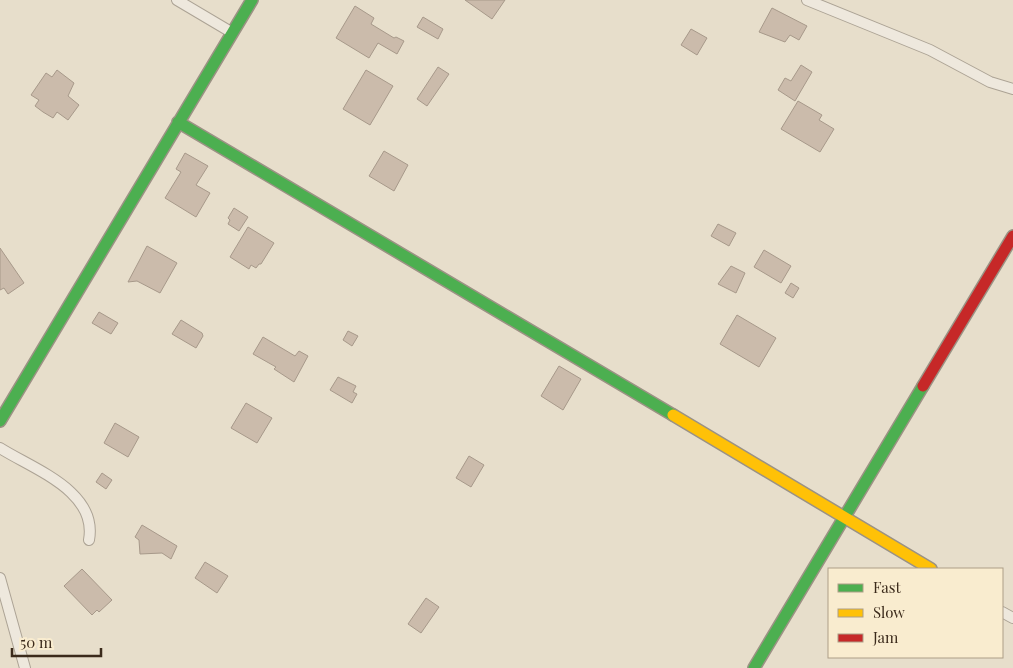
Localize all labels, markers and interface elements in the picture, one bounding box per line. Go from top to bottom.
legend [828,568,1003,658]
text: Fast [873,577,902,597]
text: Slow [873,602,905,622]
scale bar [12,626,101,658]
text: Jam [872,627,899,647]
text: 50 m [20,632,53,652]

